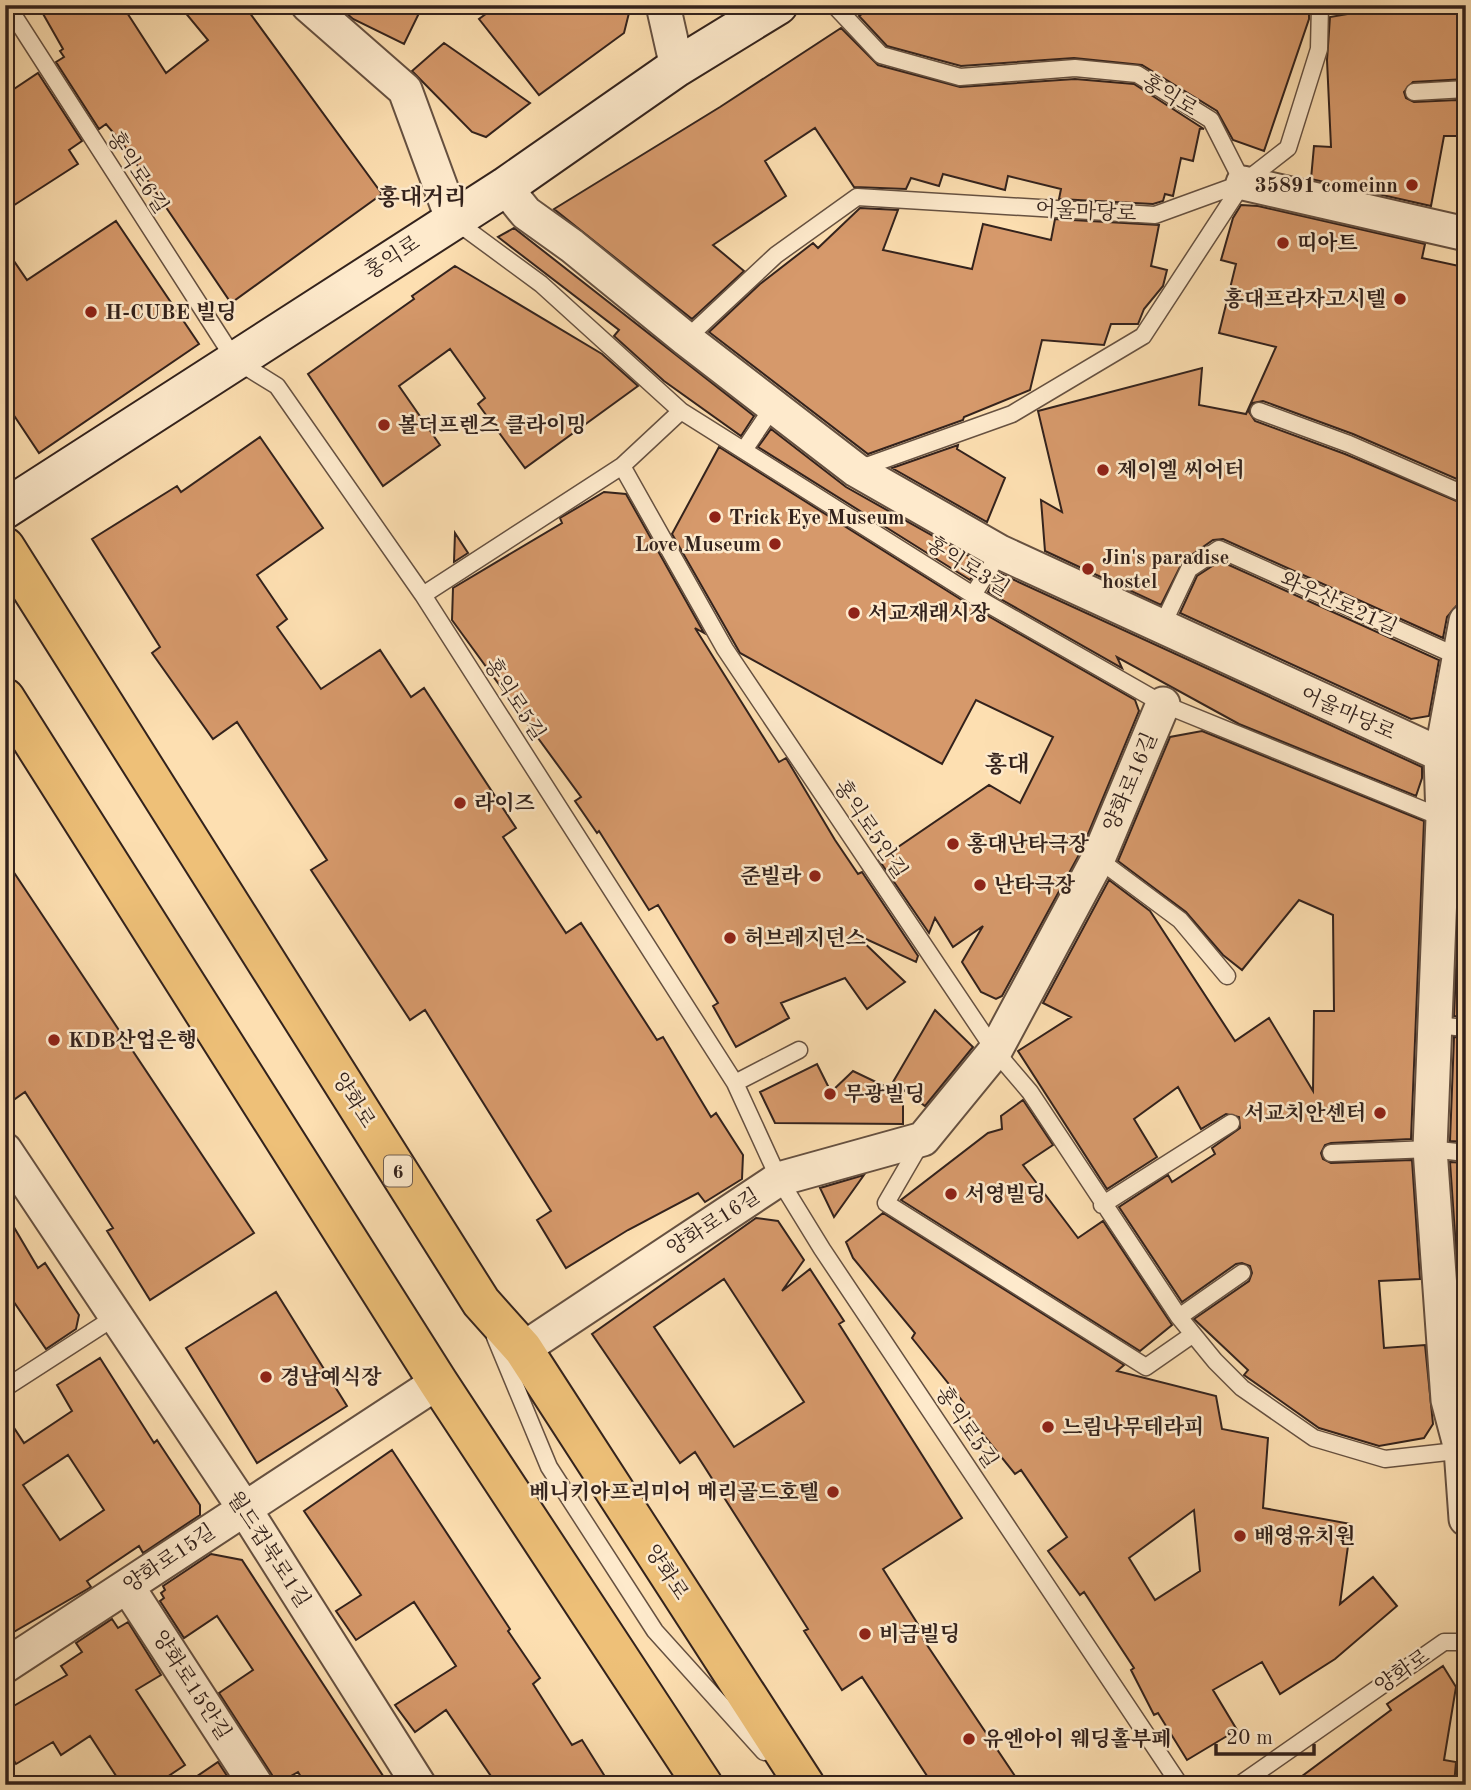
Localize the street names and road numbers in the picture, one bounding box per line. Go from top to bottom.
street label: 홍익로 [1138,69,1202,121]
street label: 홍익로6길 [103,126,173,218]
street label: 어울마당로 [1035,197,1137,226]
street label: 홍익로 [360,230,424,284]
street label: 홍익로3길 [922,531,1014,601]
street label: 와우산로21길 [1277,567,1401,640]
street label: 홍익로5길 [480,653,550,745]
street label: 어울마당로 [1297,682,1399,745]
street label: 양화로16길 [1099,729,1162,835]
street label: 홍익로5안길 [829,775,913,883]
street label: 양화로 [328,1068,379,1132]
road number: 6 [384,1156,412,1186]
street label: 양화로16길 [663,1184,764,1261]
street label: 홍익로5길 [931,1382,1003,1472]
street label: 월드컵북로1길 [222,1486,316,1612]
street label: 양화로15길 [119,1519,219,1597]
street label: 양화로 [640,1540,693,1604]
street label: 양화로15안길 [148,1626,235,1744]
street label: 양화로 [1371,1645,1434,1698]

